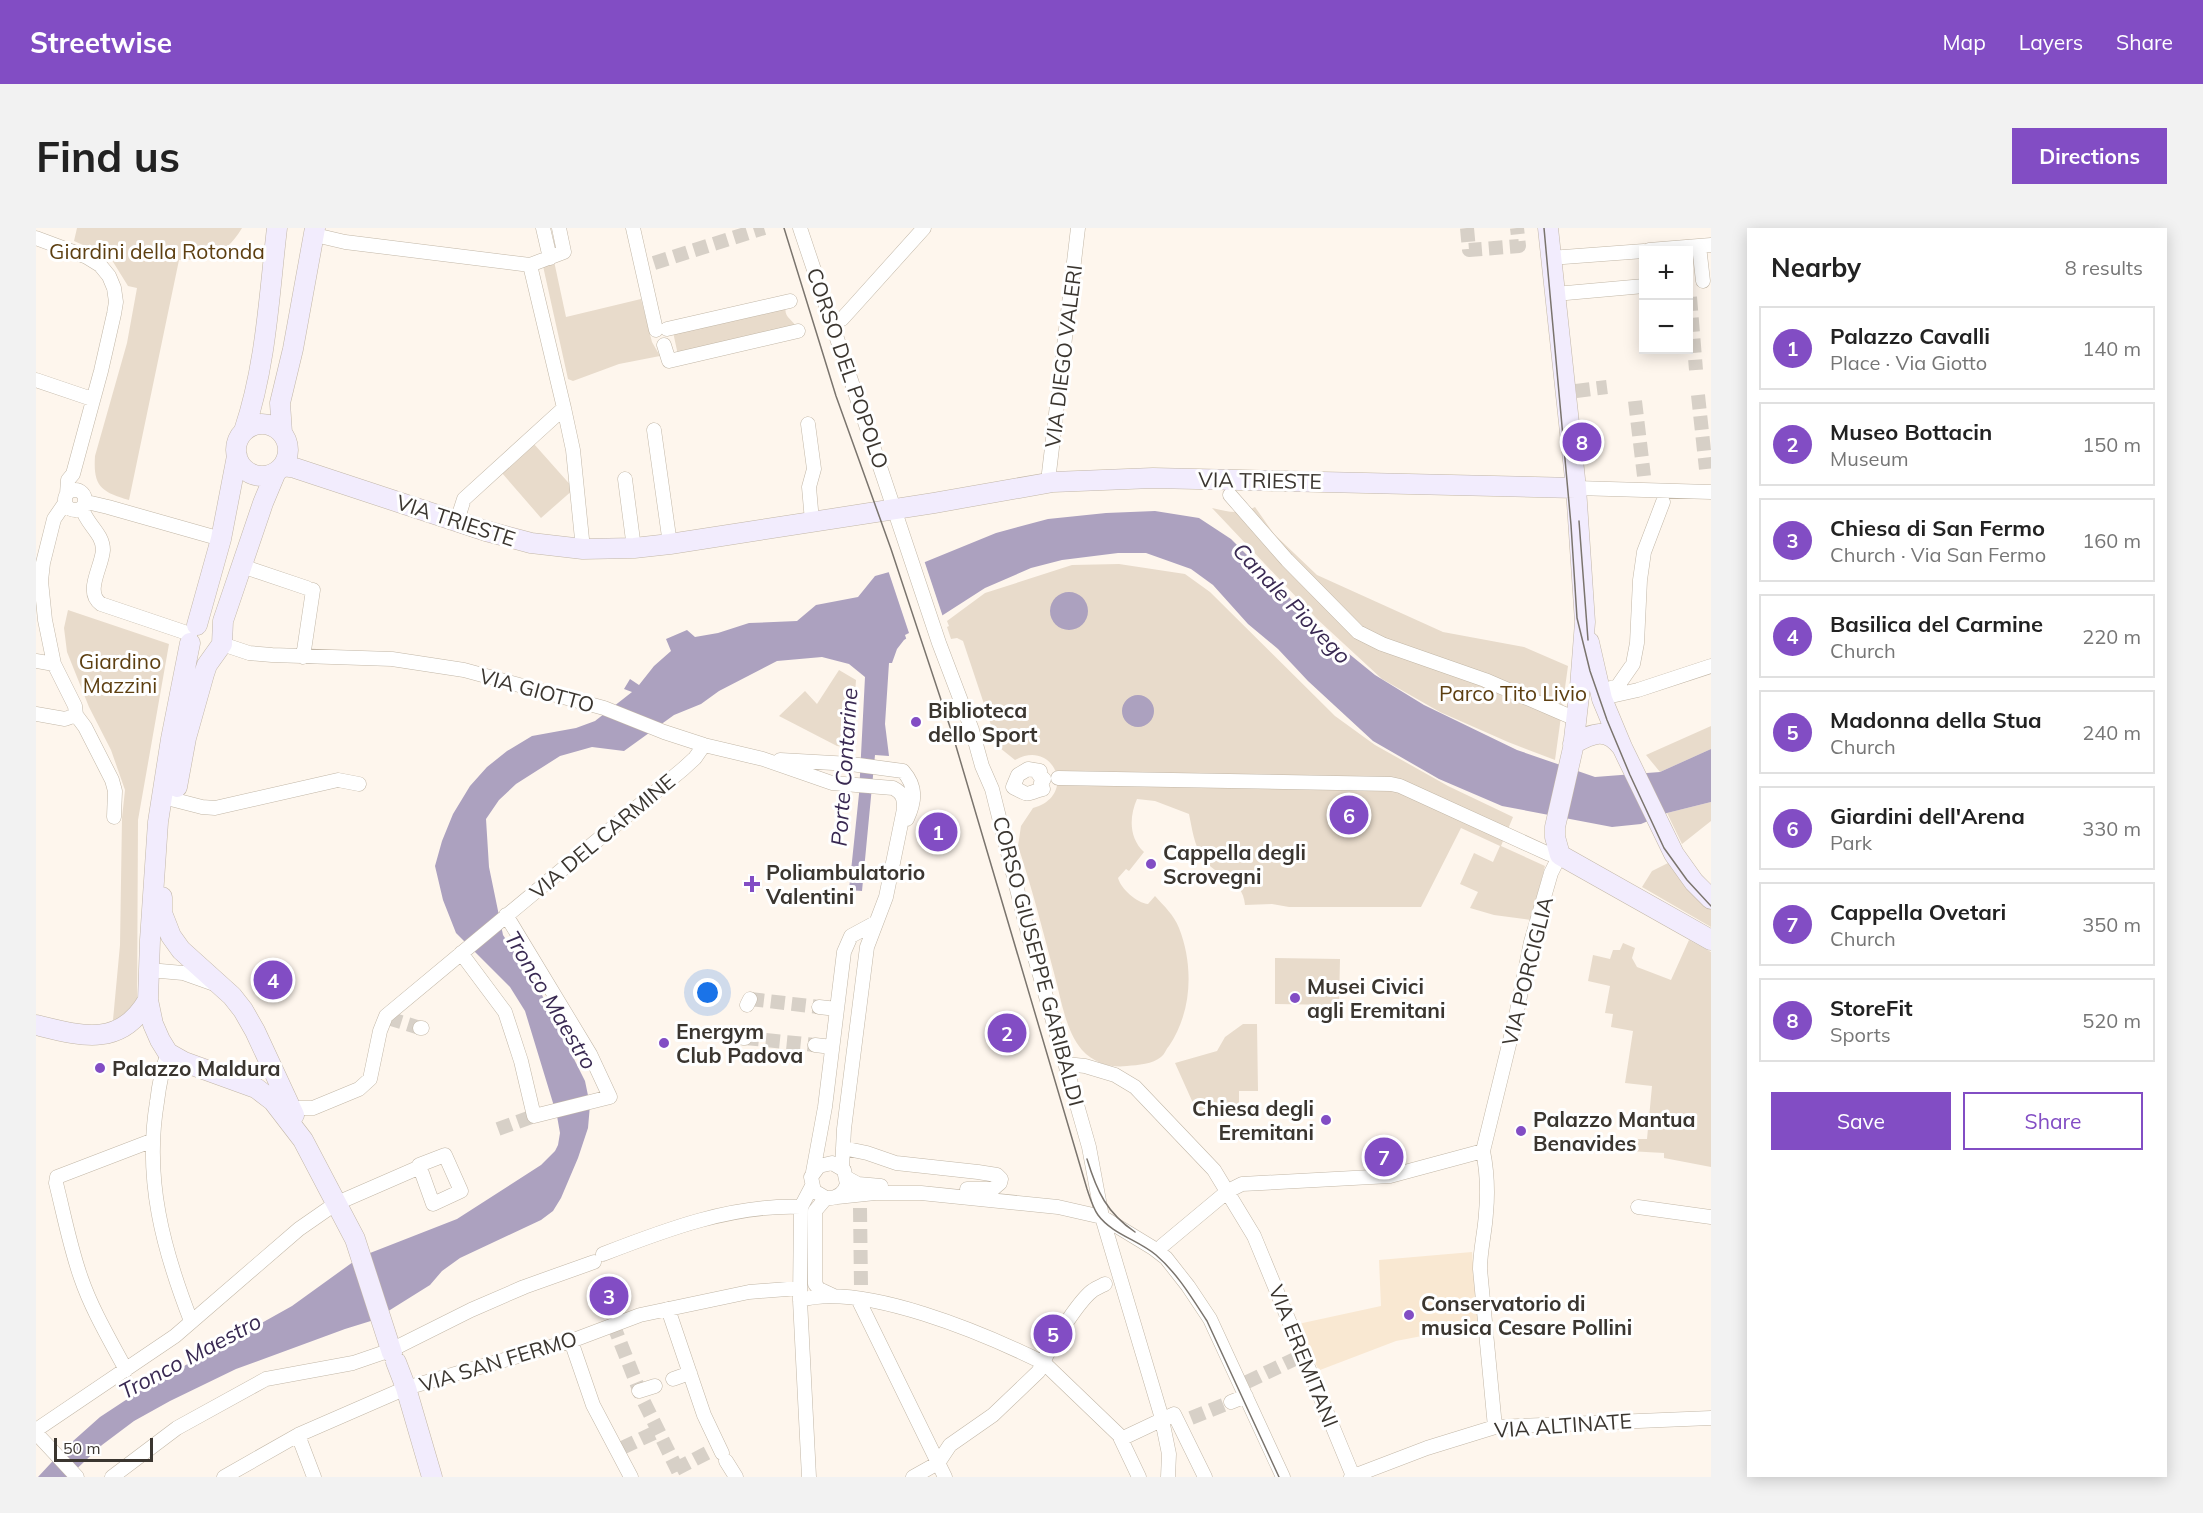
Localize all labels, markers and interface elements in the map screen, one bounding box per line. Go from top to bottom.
text: Streetwise [30,25,172,60]
text: Map [1943,29,1986,55]
text: Layers [2019,29,2083,55]
text: Share [2116,29,2173,55]
button: Directions [2012,128,2167,184]
text: Find us [36,130,180,183]
park label: Giardini della Rotonda [49,238,265,264]
map controls [1639,246,1693,354]
button: + [1639,246,1693,300]
text: Nearby [1771,251,1861,284]
text: 8 results [2065,255,2143,280]
street label: VIA DIEGO VALERI [1039,263,1087,449]
street label: CORSO DEL POPOLO [801,264,895,472]
button: − [1639,300,1693,354]
text: Palazzo Cavalli [1830,322,1990,350]
text: 1 [1787,336,1799,361]
text: 140 m [2082,336,2141,361]
text: Place · Via Giotto [1830,350,1987,375]
text: Museo Bottacin [1830,418,1992,446]
pin: 8 [1562,420,1602,464]
text: 2 [1787,432,1799,457]
text: 150 m [2082,432,2141,457]
text: Museum [1830,446,1909,471]
street label: VIA TRIESTE [1198,466,1322,494]
street label: VIA TRIESTE [393,489,519,551]
text: Chiesa di San Fermo [1830,514,2045,542]
text: 3 [1787,528,1799,553]
text: 160 m [2082,528,2141,553]
water label: Canale Piovego [1227,536,1357,670]
text: Church · Via San Fermo [1830,542,2046,567]
text: Basilica del Carmine [1830,610,2043,638]
text: 4 [1787,624,1799,649]
text: 220 m [2082,624,2141,649]
text: Church [1830,638,1896,663]
park label: Giardino Mazzini [79,648,161,698]
street label: VIA GIOTTO [477,662,597,718]
park label: Parco Tito Livio [1439,680,1587,706]
water label: Porte Contarine [824,687,864,847]
place label: Biblioteca dello Sport [928,697,1038,747]
text: Madonna della Stua [1830,706,2042,734]
marker: Biblioteca dello Sport [909,715,923,729]
text: 5 [1787,720,1799,745]
text: 240 m [2082,720,2141,745]
text: Church [1830,734,1896,759]
street label: VIA DEL CARMINE [524,768,680,904]
pin: 6 [1330,792,1368,838]
text: Giardini dell'Arena [1830,802,2025,830]
pin: 1 [918,810,958,854]
street label: CORSO GIUSEPPE GARIBALDI [988,813,1090,1109]
text: 6 [1787,816,1799,841]
text: 330 m [2082,816,2141,841]
text: Park [1830,830,1872,855]
place label: Cappella degli Scrovegni [1163,839,1306,889]
marker: Cappella degli Scrovegni [1144,857,1158,871]
place label: Poliambulatorio Valentini [765,859,925,909]
marker: Poliambulatorio Valentini [743,875,761,893]
street label: VIA PORCIGLIA [1496,893,1558,1048]
text: Cappella Ovetari [1830,898,2006,926]
text: 7 [1787,912,1799,937]
text: 350 m [2082,912,2141,937]
water label: Tronco Maestro [499,926,603,1074]
text: Church [1830,926,1896,951]
pin: 4 [254,958,292,1002]
place label: Musei Civici agli Eremitani [1307,973,1445,1023]
your location [693,978,722,1007]
marker: Musei Civici agli Eremitani [1288,991,1302,1005]
text: StoreFit [1830,994,1913,1022]
text: 8 [1787,1008,1799,1033]
text: 520 m [2082,1008,2141,1033]
pin: 2 [988,1010,1026,1056]
place label: Energym Club Padova [676,1018,803,1068]
text: Sports [1830,1022,1891,1047]
marker: Energym Club Padova [657,1036,671,1050]
place label: Palazzo Maldura [112,1055,281,1081]
marker: Palazzo Maldura [93,1061,107,1075]
button: Save [1771,1092,1951,1150]
button: Share [1963,1092,2143,1150]
place label: Chiesa degli Eremitani [1192,1095,1314,1145]
place label: Palazzo Mantua Benavides [1533,1106,1696,1156]
marker: Chiesa degli Eremitani [1319,1113,1333,1127]
marker: Palazzo Mantua Benavides [1514,1124,1528,1138]
pin: 7 [1364,1134,1404,1180]
pin: 3 [590,1274,628,1318]
street label: VIA EREMITANI [1264,1281,1344,1431]
place label: Conservatorio di musica Cesare Pollini [1421,1290,1632,1340]
water label: Tronco Maestro [114,1307,266,1405]
marker: Conservatorio di musica Cesare Pollini [1402,1308,1416,1322]
pin: 5 [1034,1312,1072,1356]
street label: VIA SAN FERMO [416,1325,580,1397]
street label: VIA ALTINATE [1493,1407,1633,1443]
scale bar [54,1435,153,1462]
text: 50 m [63,1438,100,1458]

